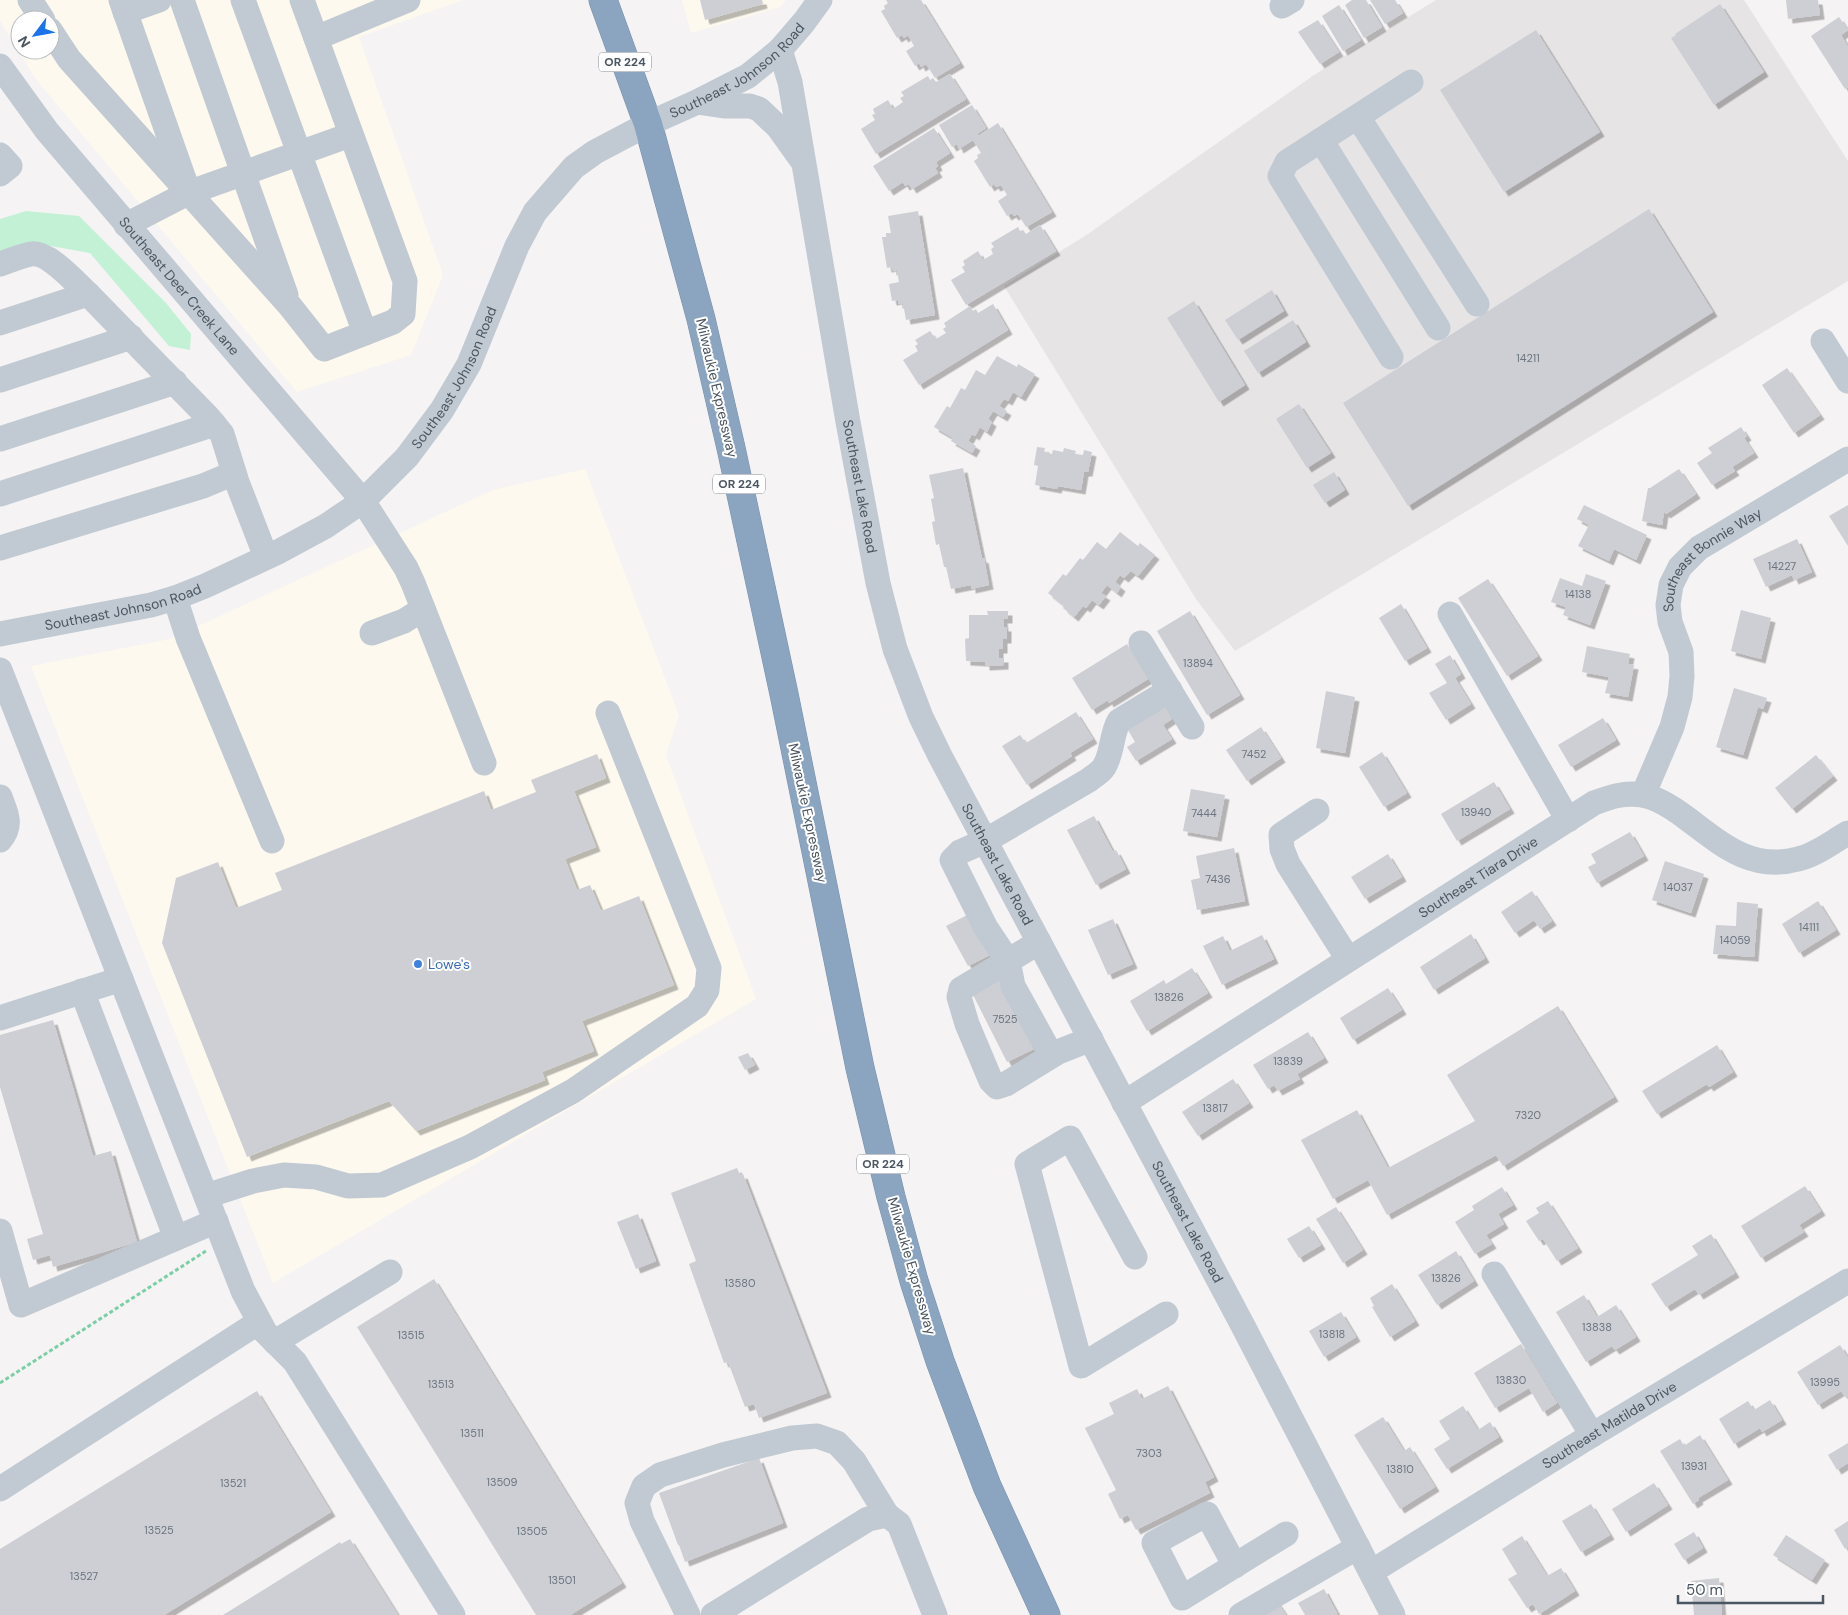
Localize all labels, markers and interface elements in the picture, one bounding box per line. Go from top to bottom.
north arrow [10,10,60,60]
street label: Southeast Johnson Road [667,19,808,122]
text: N [14,33,34,51]
road number: OR 224 [599,52,651,72]
street label: Southeast Deer Creek Lane [115,213,244,359]
street label: Southeast Johnson Road [407,304,500,452]
street label: Milwaukie Expressway [692,317,742,460]
house number: 14211 [1516,351,1540,365]
street label: Southeast Lake Road [839,418,881,555]
road number: OR 224 [713,474,765,494]
street label: Southeast Bonnie Way [1659,504,1765,613]
house number: 14227 [1768,559,1796,573]
street label: Southeast Johnson Road [43,579,204,634]
house number: 14138 [1565,587,1591,601]
house number: 13894 [1183,656,1213,670]
street label: Milwaukie Expressway [784,742,832,885]
house number: 7452 [1242,747,1266,761]
street label: Southeast Lake Road [958,800,1037,928]
house number: 13940 [1461,805,1491,819]
house number: 7444 [1191,806,1217,820]
street label: Southeast Tiara Drive [1415,832,1541,922]
house number: 7436 [1205,872,1231,886]
house number: 14037 [1663,880,1693,894]
house number: 14111 [1799,920,1819,934]
house number: 14059 [1720,933,1751,947]
place label: Lowe's [428,955,470,973]
marker: Lowe's [412,958,424,970]
house number: 13826 [1154,990,1184,1004]
house number: 7525 [992,1012,1018,1026]
house number: 13839 [1273,1054,1303,1068]
house number: 13817 [1202,1101,1228,1115]
house number: 7320 [1515,1108,1541,1122]
road number: OR 224 [857,1154,909,1174]
street label: Southeast Lake Road [1148,1158,1227,1286]
street label: Milwaukie Expressway [884,1195,940,1337]
house number: 13826 [1431,1271,1461,1285]
house number: 13580 [725,1276,755,1290]
house number: 13838 [1582,1320,1612,1334]
house number: 13818 [1319,1327,1345,1341]
house number: 13515 [398,1328,425,1342]
house number: 13830 [1496,1373,1526,1387]
house number: 13995 [1810,1375,1840,1389]
house number: 13513 [428,1377,454,1391]
street label: Southeast Matilda Drive [1539,1377,1680,1473]
house number: 13511 [460,1426,484,1440]
house number: 7303 [1136,1446,1162,1460]
house number: 13931 [1681,1459,1707,1473]
house number: 13810 [1386,1462,1414,1476]
house number: 13509 [486,1475,518,1489]
house number: 13521 [220,1476,246,1490]
house number: 13525 [144,1523,174,1537]
house number: 13505 [517,1524,548,1538]
house number: 13527 [70,1569,98,1583]
scale bar [1678,1572,1823,1604]
house number: 13501 [548,1573,576,1587]
text: 50 m [1686,1580,1723,1600]

